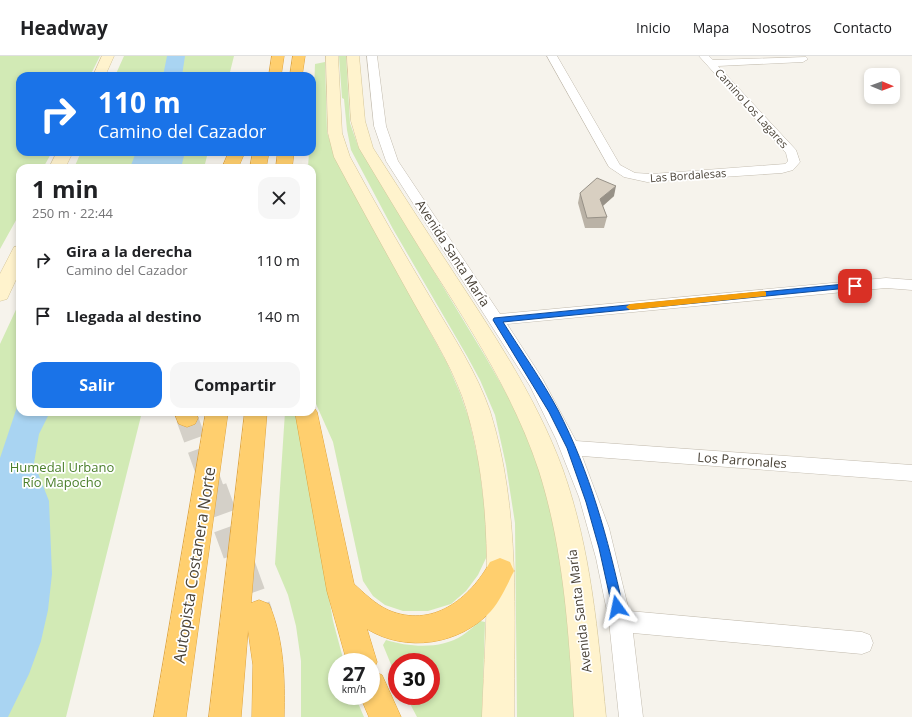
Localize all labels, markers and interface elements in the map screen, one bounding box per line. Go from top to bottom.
text: Headway [20,15,108,41]
text: Inicio [636,18,671,37]
text: Mapa [693,18,729,37]
text: Nosotros [751,18,811,37]
text: Contacto [833,18,892,37]
street label: Camino Los Lagares [712,65,792,151]
north arrow [864,68,900,104]
map controls [864,68,900,104]
text: 110 m [98,83,181,121]
icon: right [32,88,84,140]
text: Camino del Cazador [98,119,266,143]
street label: Las Bordalesas [649,165,727,185]
text: 1 min [32,172,99,205]
button: close [258,177,300,219]
street label: Avenida Santa María [412,196,494,310]
text: 250 m · 22:44 [32,204,113,222]
text: Gira a la derecha [66,241,192,261]
icon: right [32,249,54,271]
text: 110 m [256,250,300,270]
text: Camino del Cazador [66,261,188,279]
pin [838,269,872,303]
icon: arrive [844,275,866,297]
icon: arrive [32,305,54,327]
text: Llegada al destino [66,306,201,326]
text: 140 m [256,306,300,326]
button: Salir [32,362,162,408]
button: Compartir [170,362,300,408]
street label: Los Parronales [697,448,787,472]
park label: Humedal Urbano Río Mapocho [10,458,114,491]
street label: Autopista Costanera Norte [168,465,220,665]
street label: Avenida Santa María [563,548,595,674]
position arrow [596,586,638,628]
speed limit sign: 30 [388,653,440,705]
text: 27 [343,660,365,687]
text: km/h [342,682,366,696]

